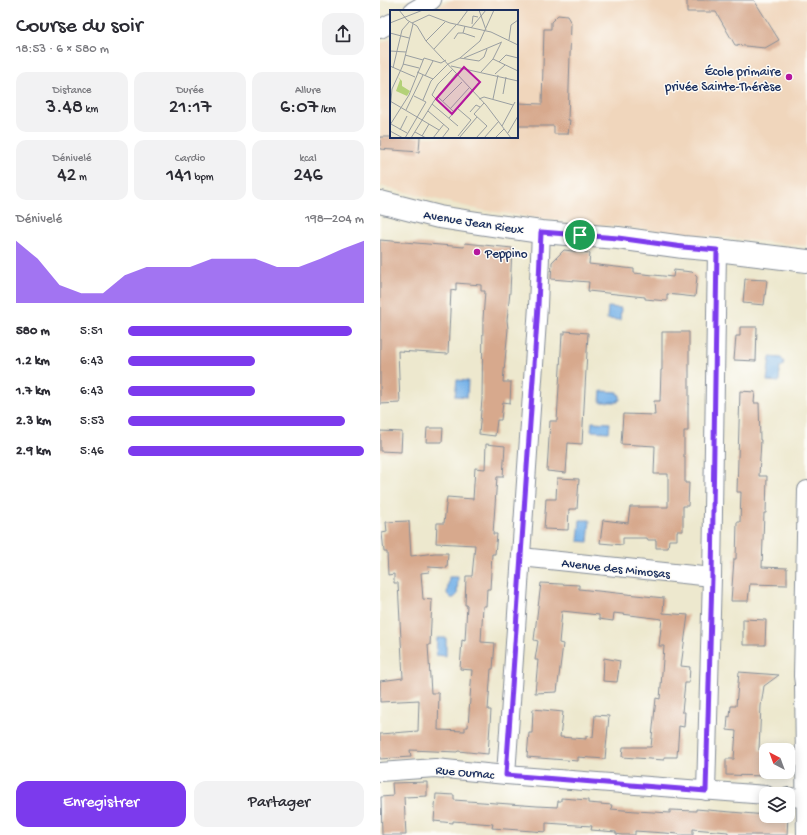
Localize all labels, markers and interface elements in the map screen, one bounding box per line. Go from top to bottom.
inset map [390,10,518,138]
button: share [322,13,364,55]
text: Course du soir [16,14,143,40]
text: 18:53 · 6 × 580 m [16,42,109,57]
place label: École primaire privée Sainte-Thérèse [664,64,781,95]
marker: École primaire privée Sainte-Thérèse [784,72,794,82]
text: Distance [53,85,91,97]
text: Durée [176,85,204,97]
text: Allure [295,85,321,97]
text: 3.48 [46,97,83,120]
text: 21:17 [169,97,211,120]
text: 6:07 [280,97,318,120]
text: km [83,104,98,116]
text: /km [318,104,336,116]
text: Dénivelé [52,153,92,165]
text: Cardio [175,153,205,165]
text: kcal [299,153,317,165]
text: 42 [57,165,76,188]
text: 141 [166,165,192,188]
text: 246 [293,165,323,188]
text: m [76,172,87,184]
text: bpm [192,172,214,184]
street label: Avenue Jean Rieux [422,208,525,239]
text: Dénivelé [16,212,62,227]
text: 198–204 m [305,212,364,227]
pin [563,218,597,252]
icon: arrive [569,224,591,246]
marker: Peppino [472,247,482,257]
place label: Peppino [484,247,528,262]
text: 580 m [16,324,50,339]
text: 5:51 [80,324,103,339]
text: 1.2 km [16,354,50,369]
text: 6:43 [80,354,104,369]
text: 1.7 km [16,384,50,399]
text: 6:43 [80,384,104,399]
text: 2.3 km [16,414,51,429]
text: 5:53 [80,414,105,429]
text: 2.9 km [16,444,51,459]
text: 5:46 [80,444,104,459]
street label: Avenue des Mimosas [561,556,672,583]
north arrow [759,743,795,779]
map controls [759,743,795,823]
street label: Rue Ournac [435,763,495,784]
button: Enregistrer [16,781,186,827]
button: Partager [194,781,364,827]
button: layers [759,787,795,823]

